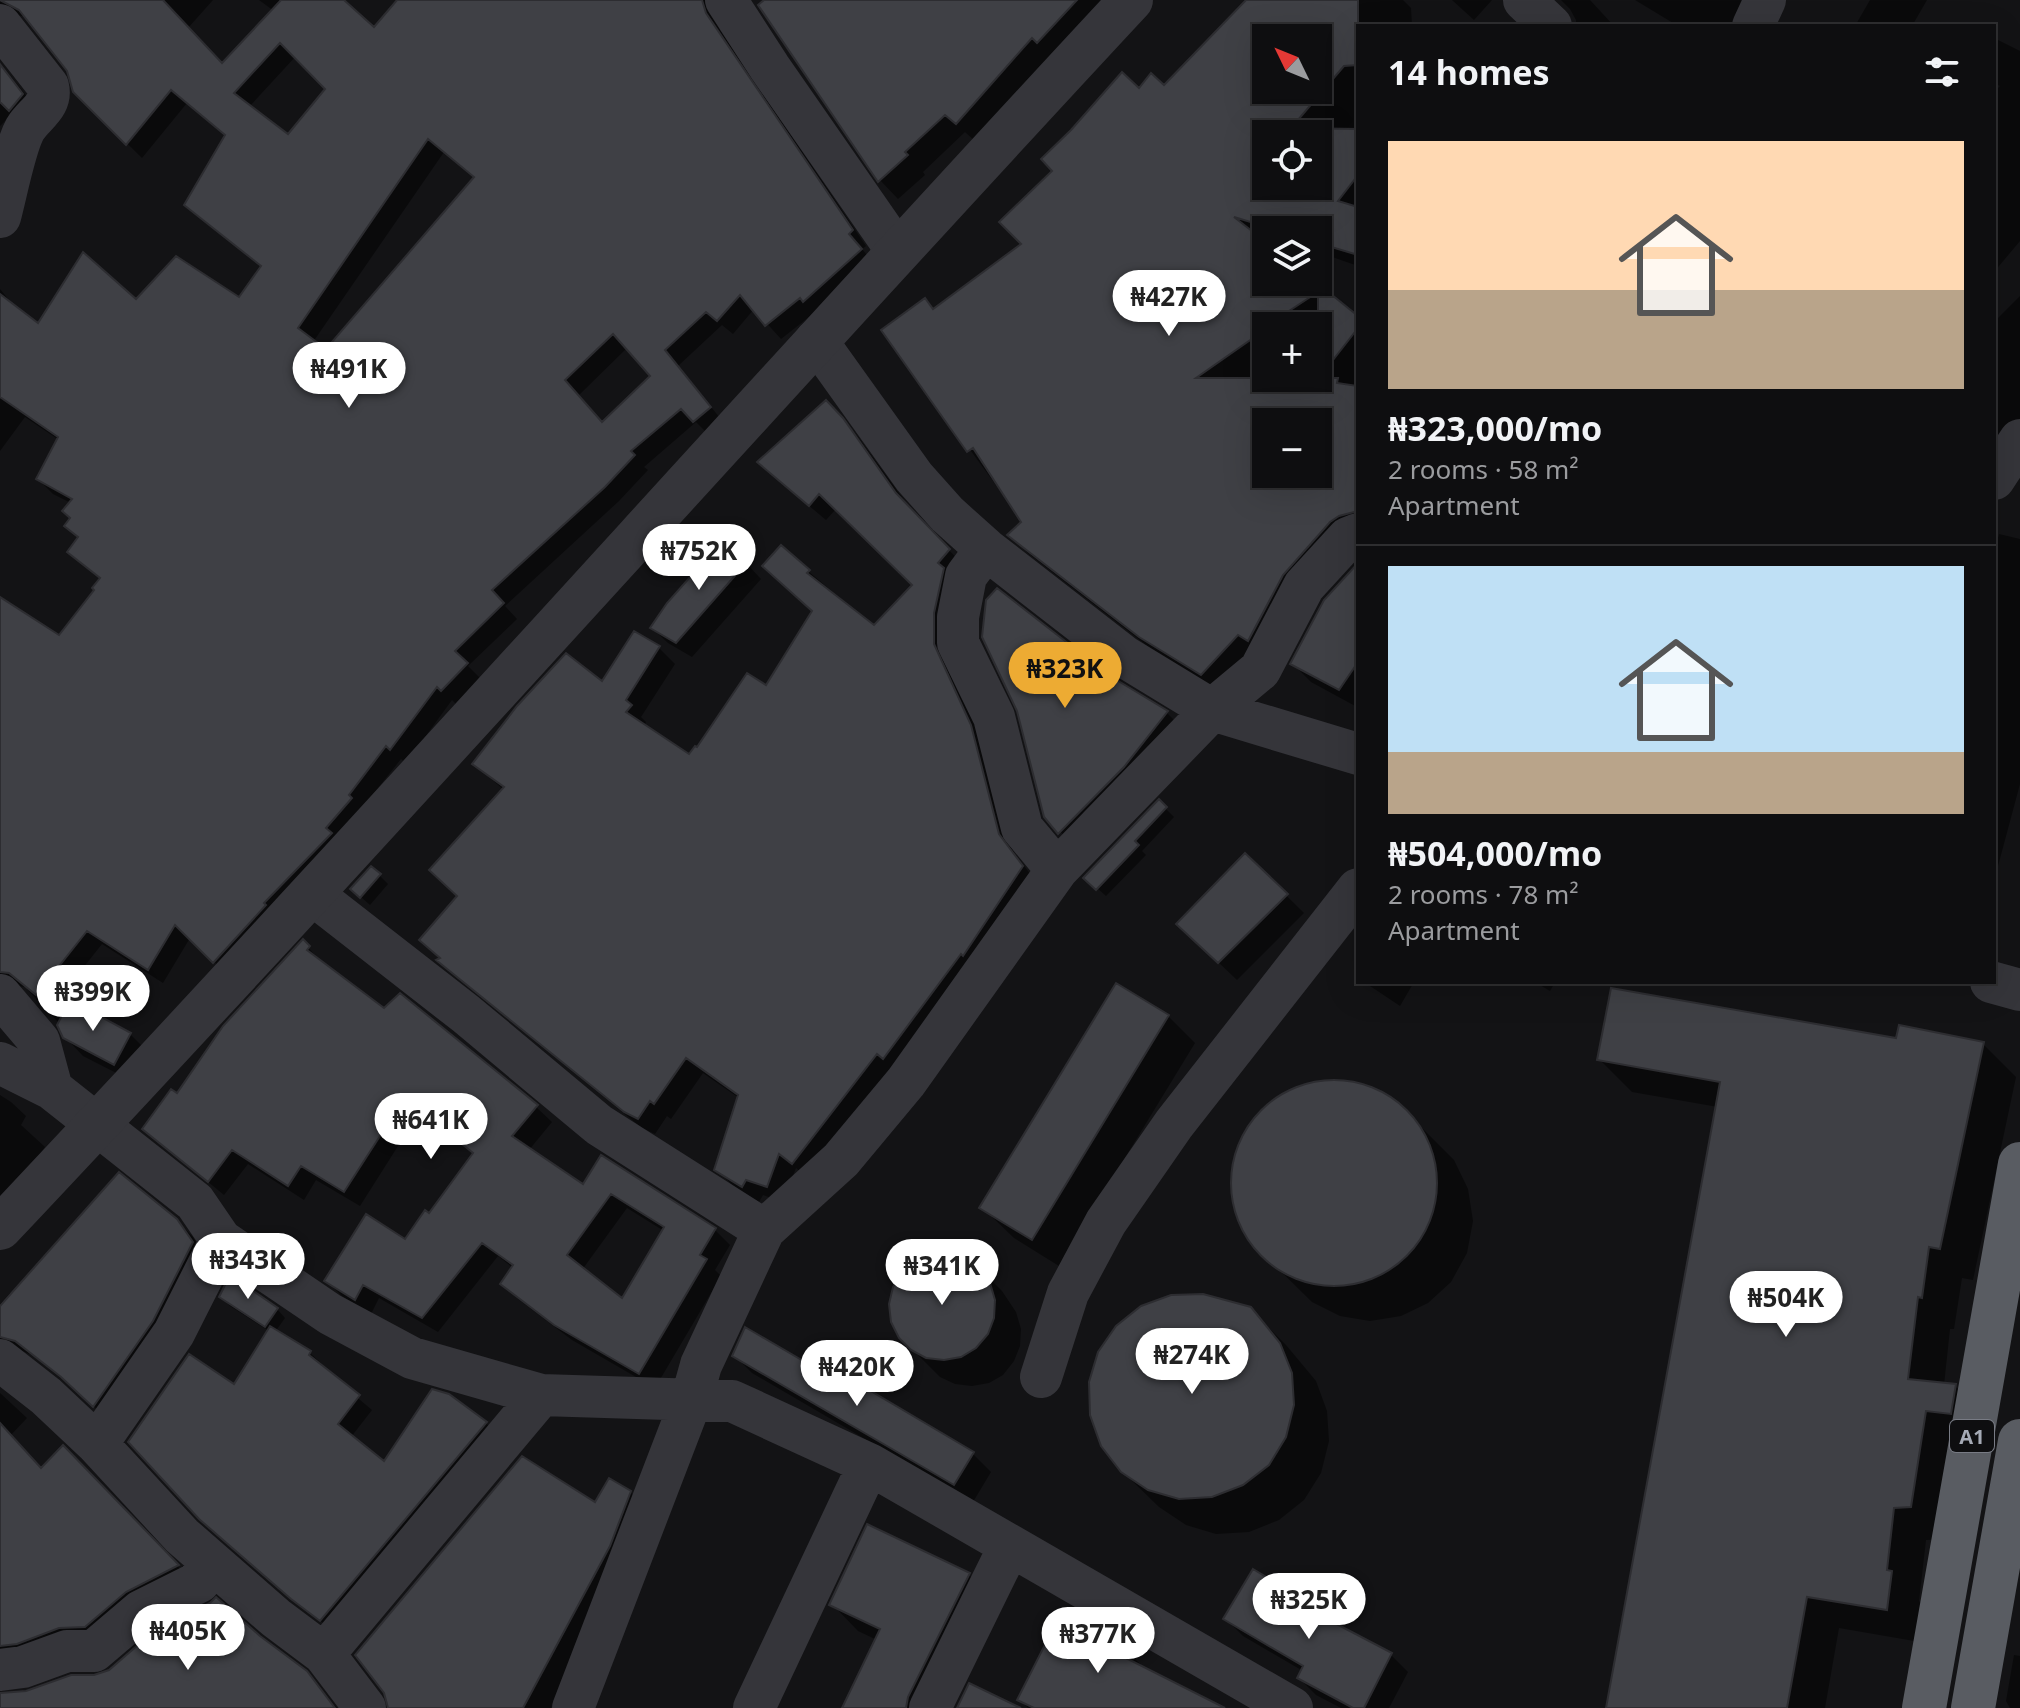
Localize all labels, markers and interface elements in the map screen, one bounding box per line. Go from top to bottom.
north arrow [1252,24,1332,104]
map controls [1252,24,1332,488]
text: 14 homes [1388,49,1550,95]
icon: filters [1920,50,1964,94]
button: locate [1252,120,1332,200]
icon: home [1604,193,1748,337]
button: layers [1252,216,1332,296]
pin: ₦427K [1113,270,1225,338]
text: ₦427K [1131,278,1207,314]
button: + [1252,312,1332,392]
pin: ₦491K [293,342,405,410]
text: ₦491K [311,350,387,386]
text: ₦323,000/mo [1388,405,1602,451]
button: − [1252,408,1332,488]
text: 2 rooms · 58 m² [1388,451,1578,487]
text: Apartment [1388,487,1520,523]
pin: ₦752K [643,524,755,592]
text: ₦752K [661,532,737,568]
icon: home [1604,618,1748,762]
pin: ₦323K [1009,642,1121,710]
text: ₦323K [1027,650,1103,686]
text: ₦504,000/mo [1388,830,1602,876]
text: 2 rooms · 78 m² [1388,876,1578,912]
text: Apartment [1388,912,1520,948]
pin: ₦399K [37,965,149,1033]
text: ₦399K [55,973,131,1009]
pin: ₦641K [375,1093,487,1161]
text: ₦641K [393,1101,469,1137]
pin: ₦343K [192,1233,304,1301]
pin: ₦341K [886,1239,998,1307]
text: ₦343K [210,1241,286,1277]
text: ₦341K [904,1247,980,1283]
pin: ₦504K [1730,1271,1842,1339]
text: ₦504K [1748,1279,1824,1315]
pin: ₦274K [1136,1328,1248,1396]
text: ₦274K [1154,1336,1230,1372]
pin: ₦420K [801,1340,913,1408]
text: ₦420K [819,1348,895,1384]
road number: A1 [1950,1420,1994,1452]
pin: ₦325K [1253,1573,1365,1641]
text: ₦325K [1271,1581,1347,1617]
pin: ₦405K [132,1604,244,1672]
pin: ₦377K [1042,1607,1154,1675]
text: ₦405K [150,1612,226,1648]
text: ₦377K [1060,1615,1136,1651]

